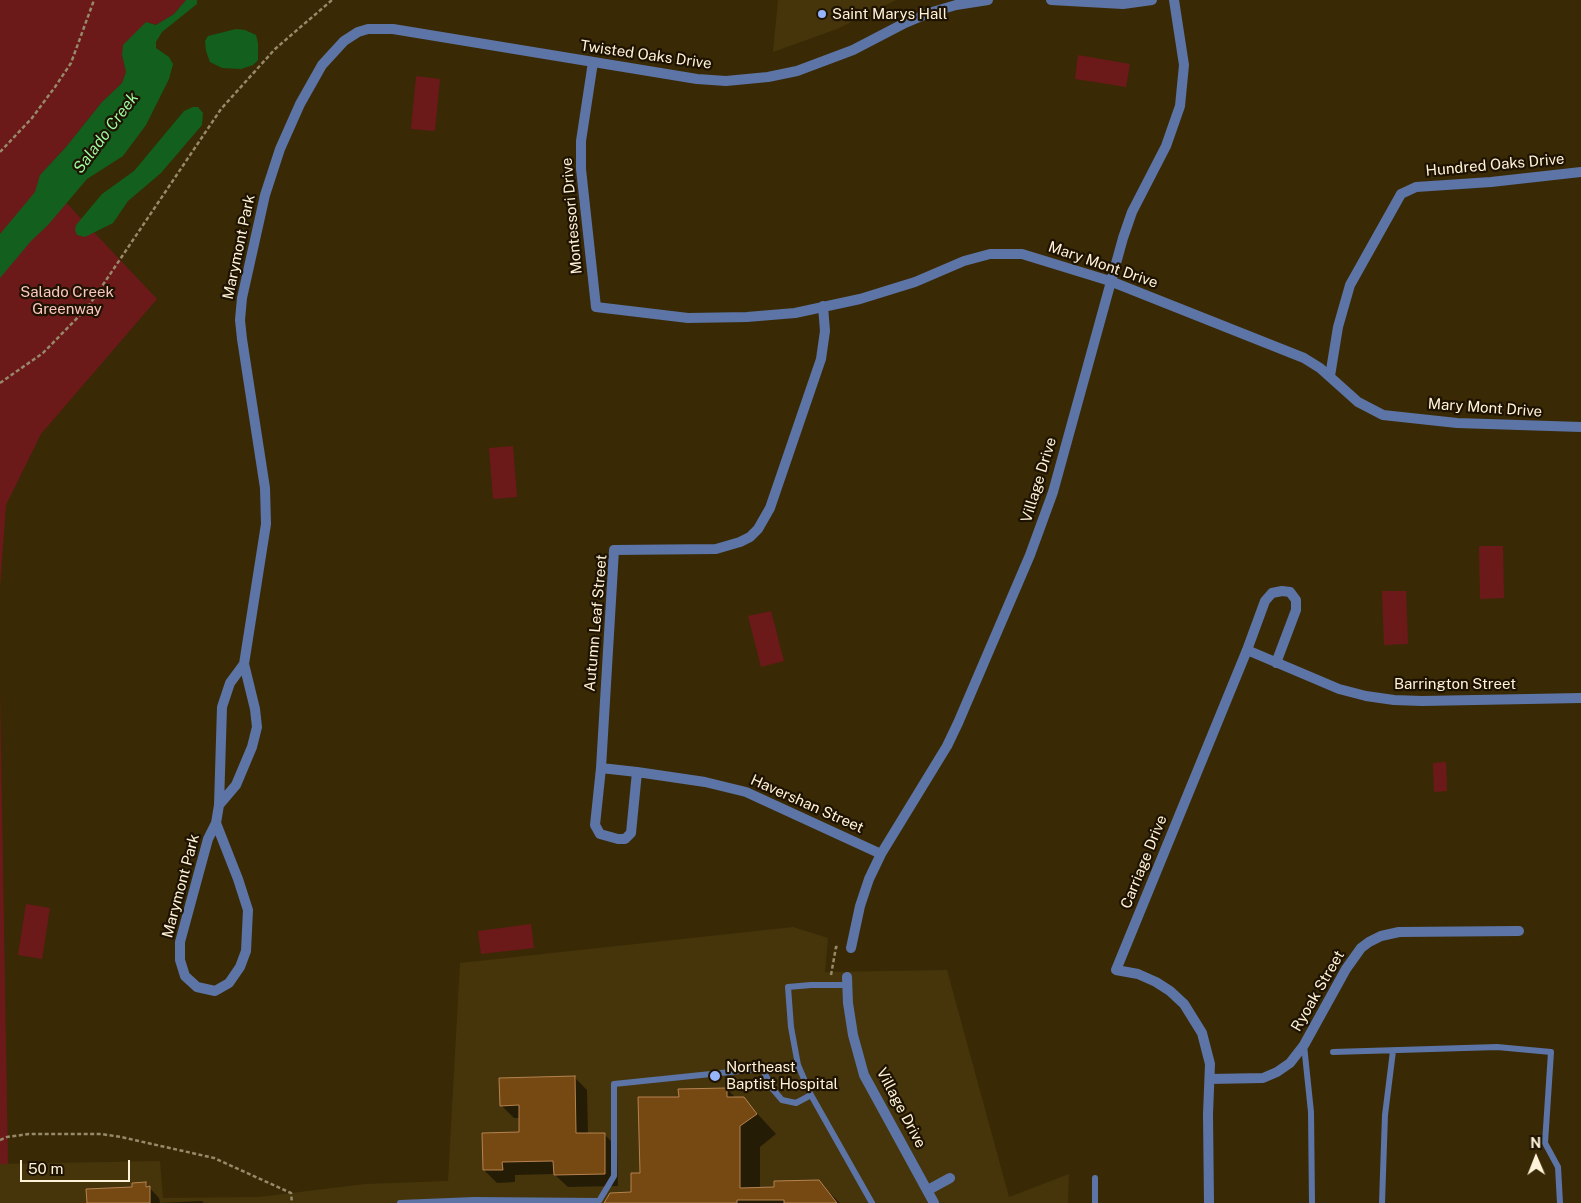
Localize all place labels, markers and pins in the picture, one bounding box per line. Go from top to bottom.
place label: Saint Marys Hall [832,5,947,23]
marker: Saint Marys Hall [816,8,828,20]
place label: Northeast Baptist Hospital [726,1058,838,1093]
marker: Northeast Baptist Hospital [708,1069,722,1083]

